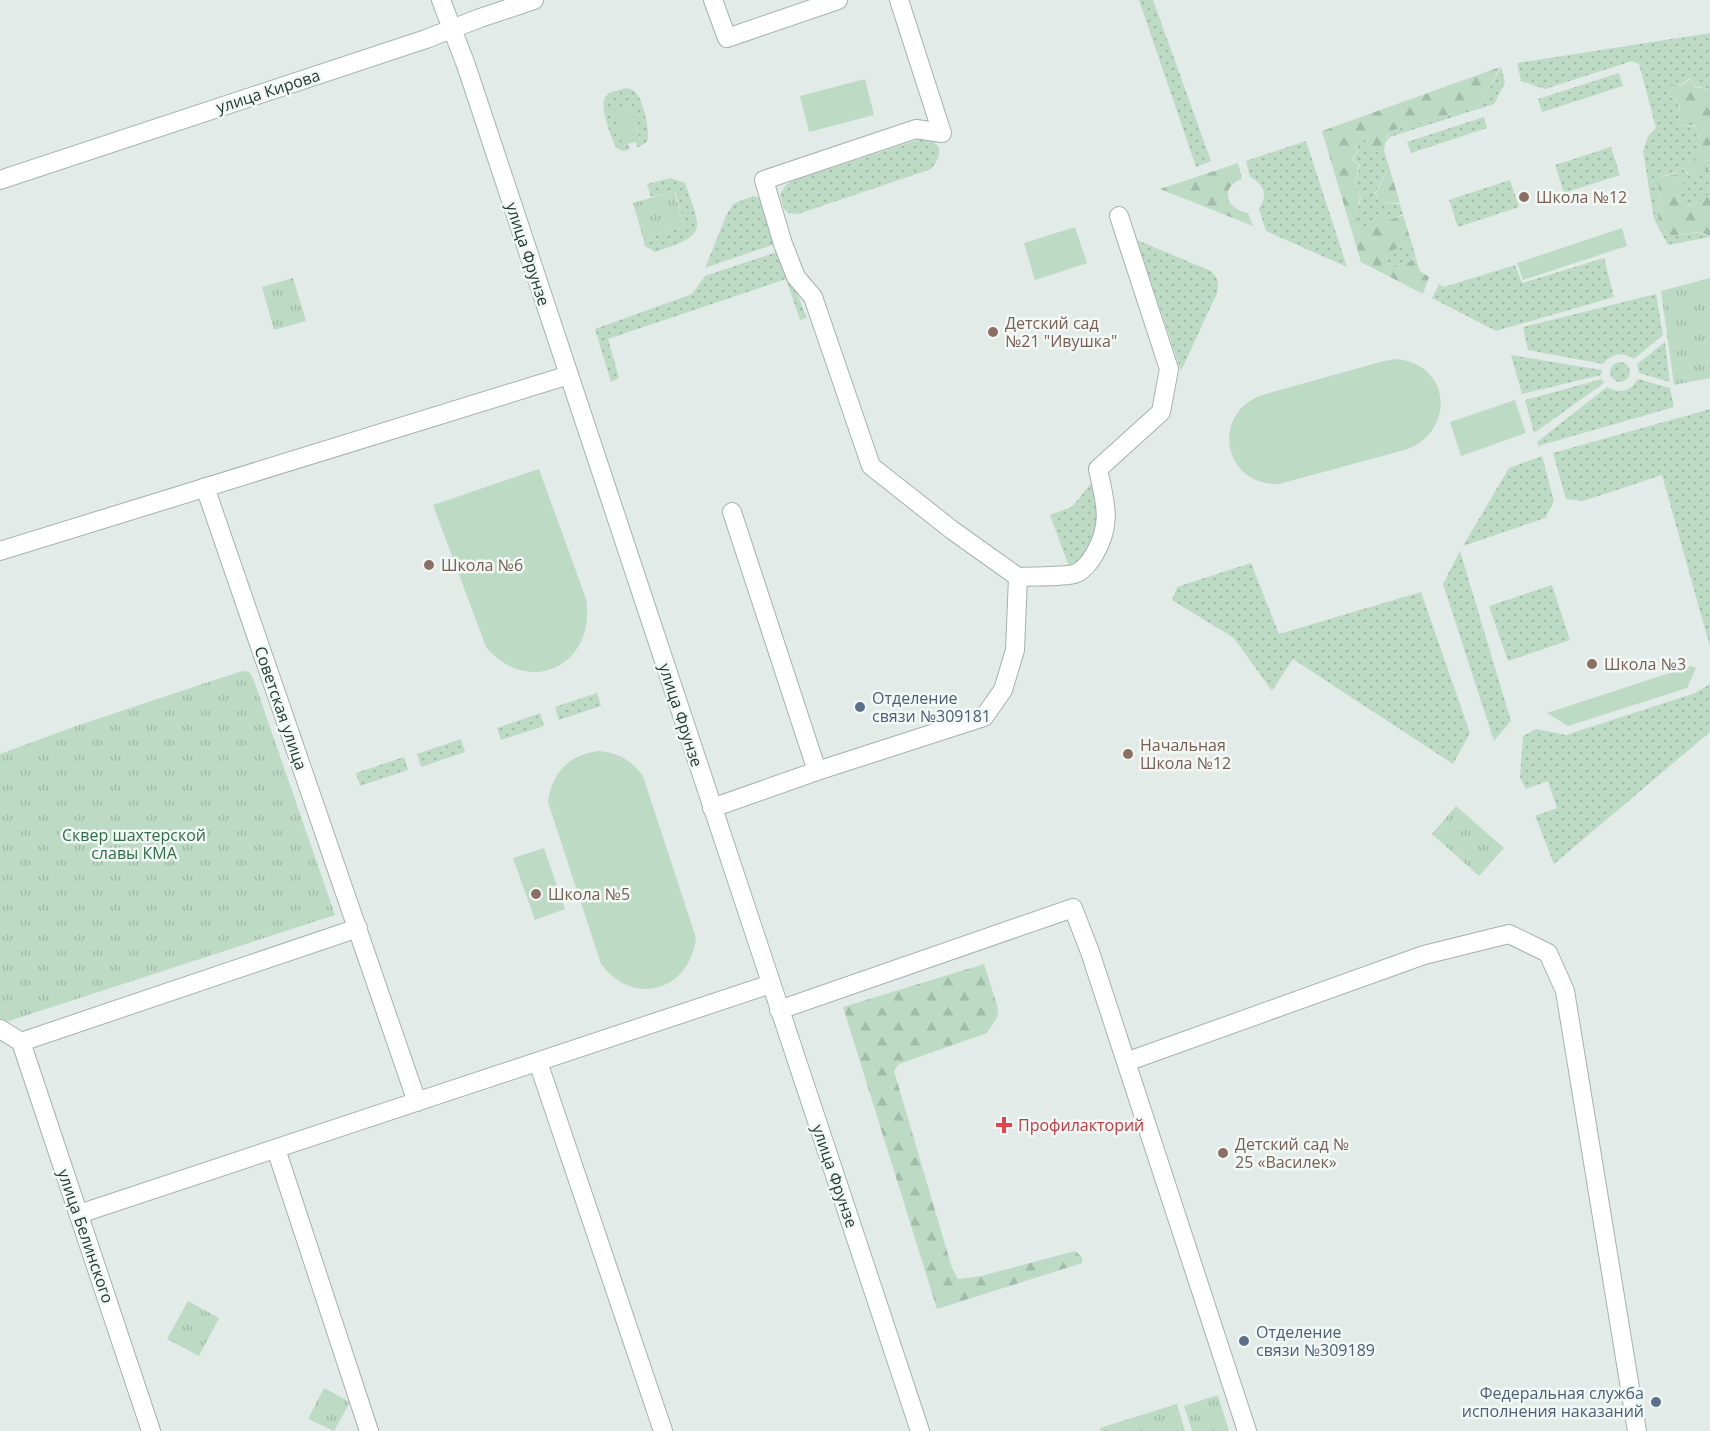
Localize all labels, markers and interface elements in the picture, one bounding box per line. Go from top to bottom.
street label: улица Кирова [213,64,323,118]
place label: Школа №12 [1536,186,1627,208]
marker: Школа №12 [1517,190,1531,204]
street label: улица Фрунзе [501,199,555,309]
place label: Детский сад №21 "Ивушка" [1005,312,1117,352]
marker: Детский сад №21 "Ивушка" [986,325,1000,339]
place label: Школа №6 [441,554,523,576]
marker: Школа №6 [422,558,436,572]
street label: Советская улица [250,643,312,773]
place label: Школа №3 [1604,653,1686,675]
marker: Школа №3 [1585,657,1599,671]
street label: улица Фрунзе [654,660,708,770]
place label: Отделение связи №309181 [872,687,991,727]
marker: Отделение связи №309181 [853,700,867,714]
place label: Начальная Школа №12 [1140,734,1231,774]
marker: Начальная Школа №12 [1121,747,1135,761]
park label: Сквер шахтерской славы КМА [62,824,206,864]
place label: Школа №5 [548,883,630,905]
marker: Школа №5 [529,887,543,901]
place label: Профилакторий [1018,1114,1144,1136]
marker: Профилакторий [995,1116,1013,1134]
street label: улица Фрунзе [807,1121,863,1231]
place label: Детский сад № 25 «Василек» [1235,1133,1349,1173]
marker: Детский сад № 25 «Василек» [1216,1146,1230,1160]
street label: улица Белинского [53,1166,119,1306]
place label: Отделение связи №309189 [1256,1321,1375,1361]
marker: Отделение связи №309189 [1237,1334,1251,1348]
place label: Федеральная служба исполнения наказаний [1462,1382,1644,1422]
marker: Федеральная служба исполнения наказаний [1649,1395,1663,1409]

